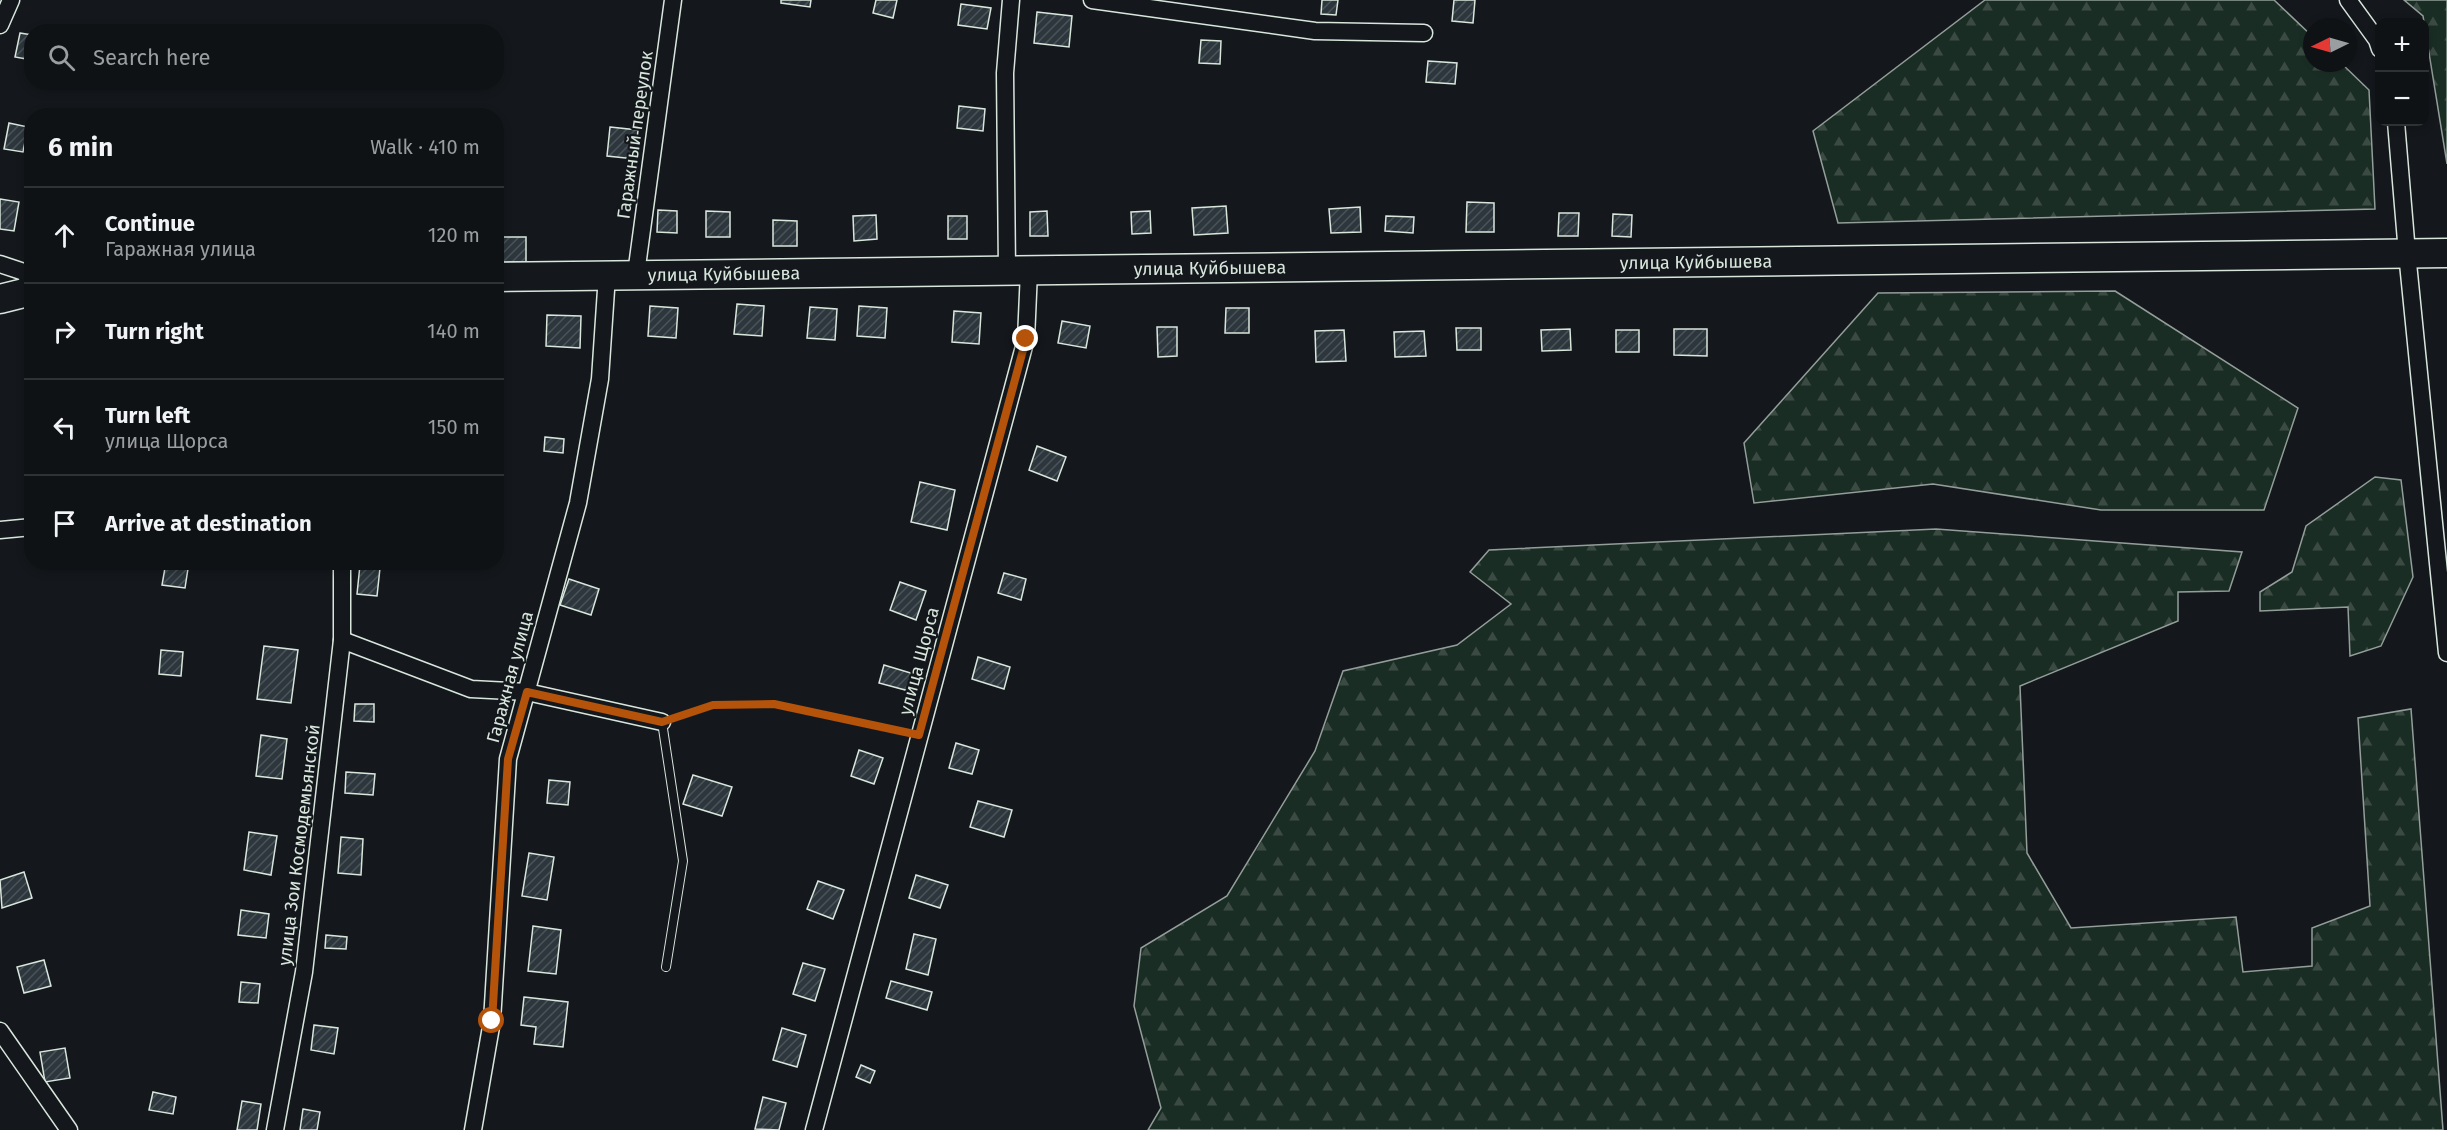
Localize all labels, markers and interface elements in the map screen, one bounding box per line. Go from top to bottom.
north arrow [2303,18,2357,72]
map controls [2375,18,2429,126]
button: + [2375,18,2429,72]
search box [24,24,504,90]
icon: search [45,41,78,74]
text: Search here [93,44,211,71]
street label: Гаражный переулок [612,49,658,220]
button: − [2375,72,2429,126]
text: 6 min [48,132,113,163]
text: Walk · 410 m [370,135,480,159]
text: Continue [105,210,195,237]
icon: ahead [48,219,81,252]
text: 120 m [428,223,480,247]
text: Гаражная улица [105,237,256,261]
street label: улица Куйбышева [1619,250,1772,274]
street label: улица Куйбышева [1133,256,1286,280]
street label: улица Куйбышева [648,262,800,286]
icon: right [48,315,81,348]
text: Turn right [105,318,204,345]
text: 140 m [427,319,480,343]
route end [1012,325,1038,351]
text: Turn left [105,402,190,429]
icon: left [48,411,81,444]
text: 150 m [428,415,480,439]
text: улица Щорса [105,429,228,453]
icon: arrive [48,507,81,540]
text: Arrive at destination [105,510,312,537]
street label: улица Щорса [894,605,944,717]
street label: Гаражная улица [482,609,538,745]
street label: улица Зои Космодемьянской [273,723,325,967]
route start [478,1007,504,1033]

